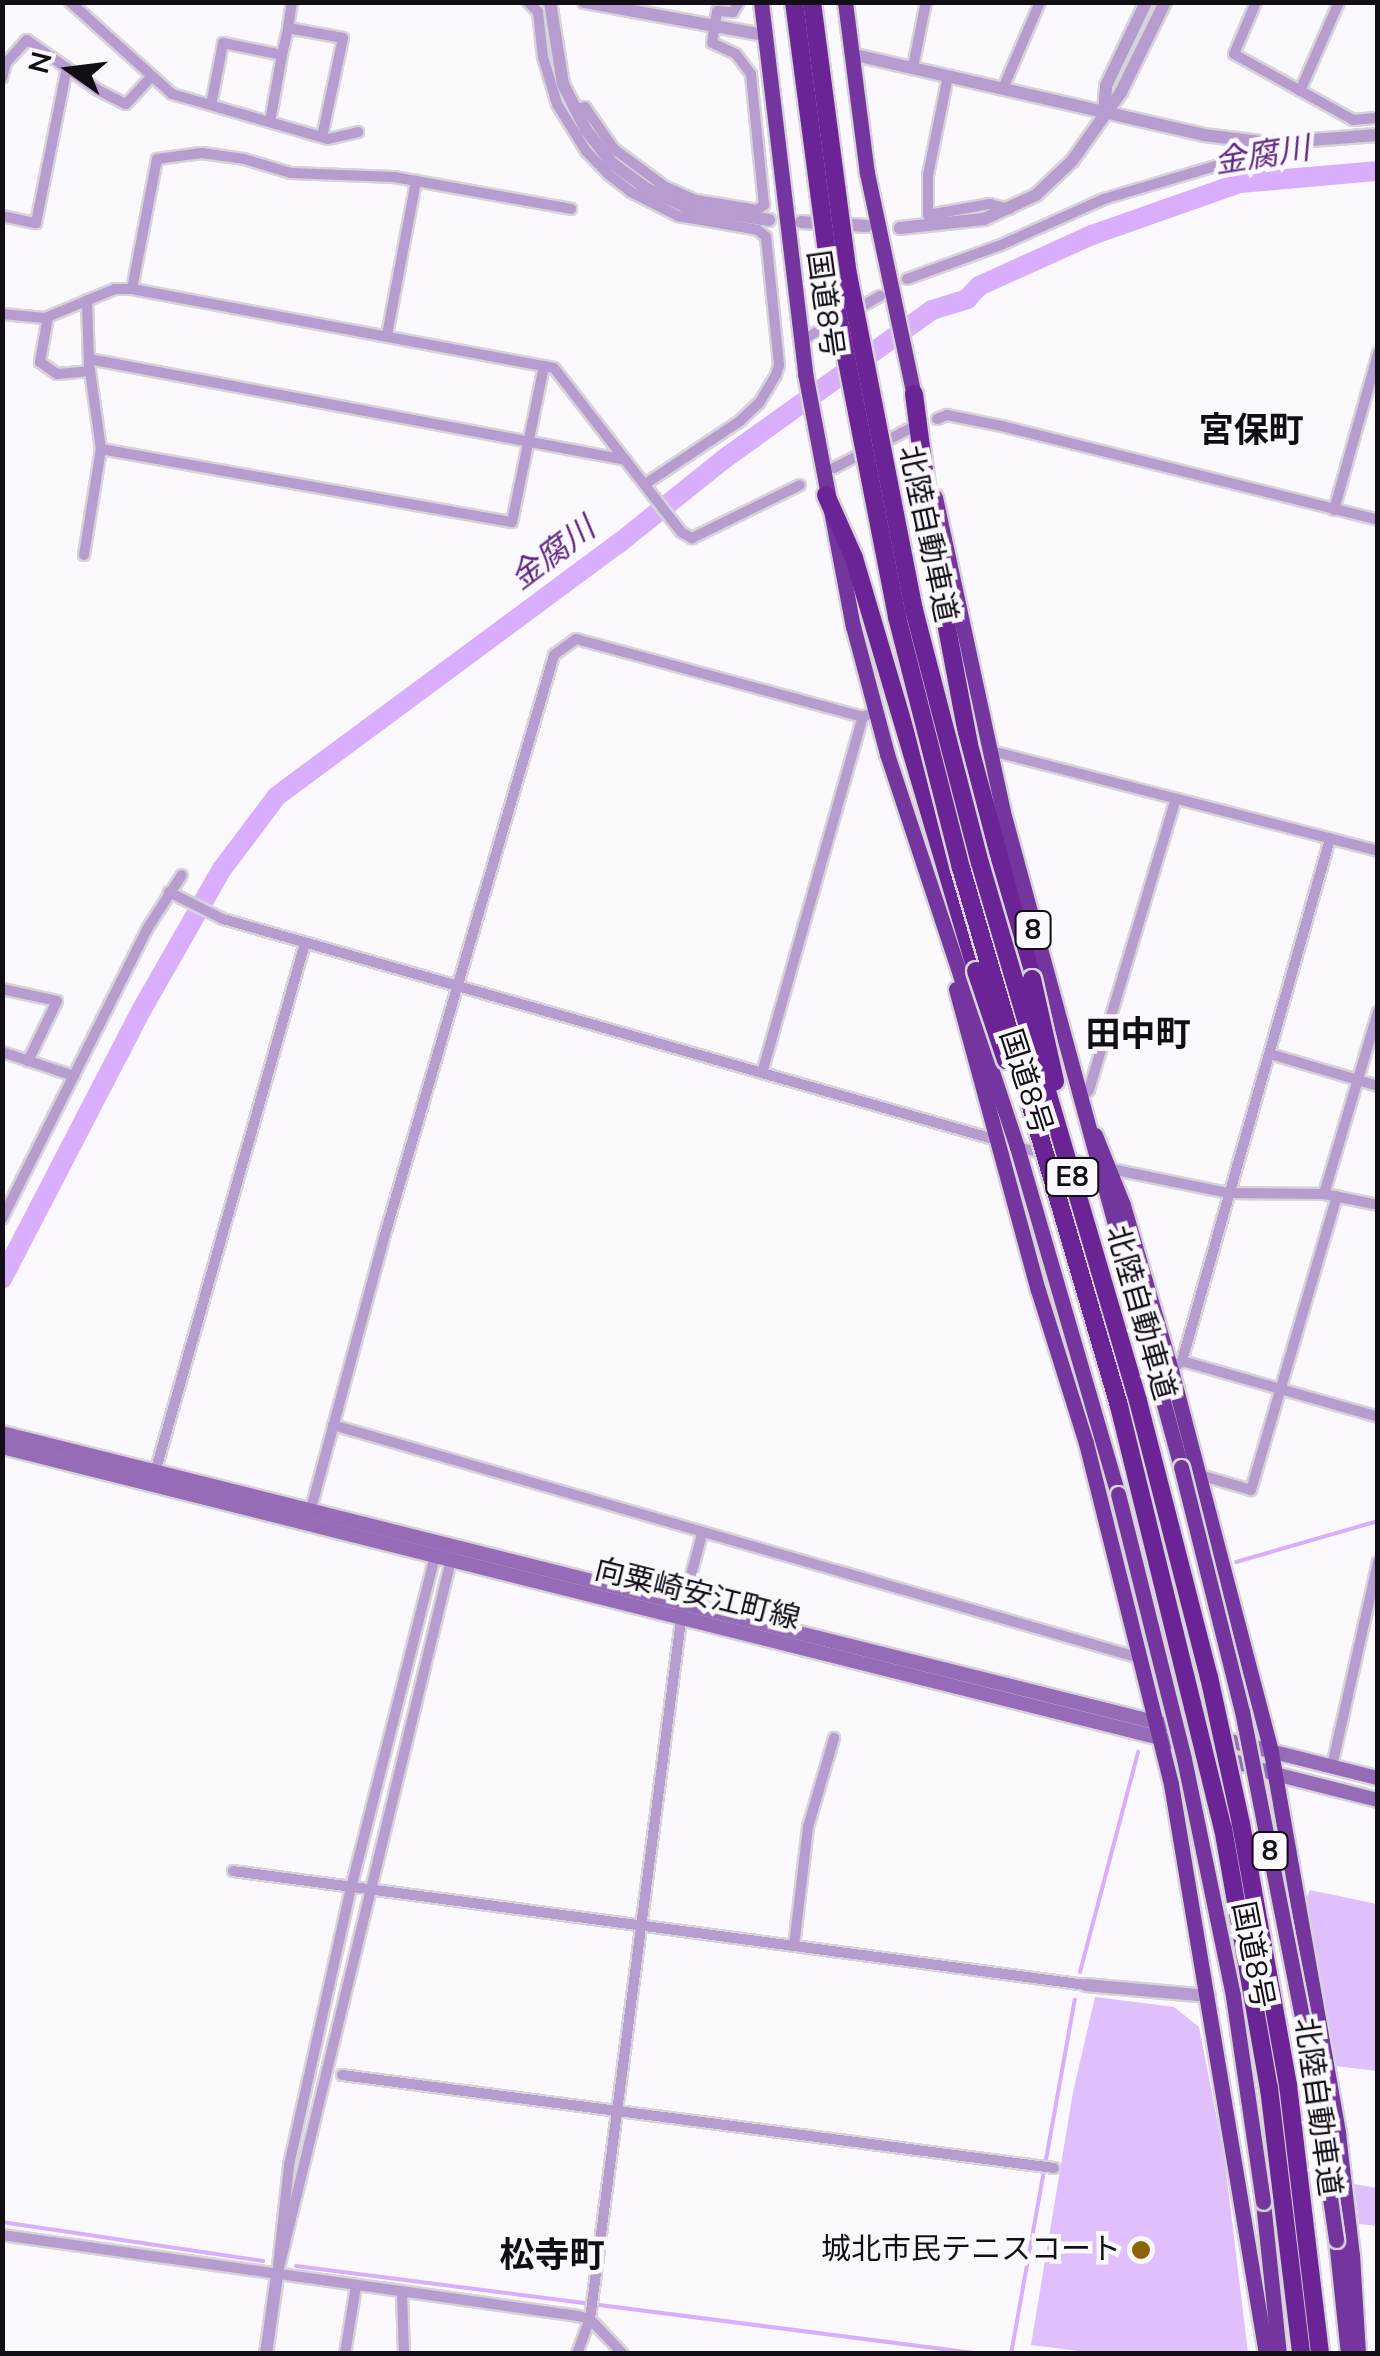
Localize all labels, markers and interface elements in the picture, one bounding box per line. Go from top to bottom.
north arrow [20,20,120,120]
text: N [20,48,62,78]
water label: 金腐川 [1212,130,1312,182]
street label: 国道8号 [799,248,849,360]
district label: 宮保町 [1199,410,1303,452]
street label: 北陸自動車道 [891,442,963,626]
water label: 金腐川 [503,510,603,598]
road number: 8 [1013,907,1053,953]
district label: 田中町 [1086,1014,1190,1056]
street label: 国道8号 [991,1025,1059,1139]
road number: E8 [1044,1154,1100,1200]
street label: 北陸自動車道 [1098,1222,1182,1404]
street label: 向粟崎安江町線 [591,1552,803,1638]
road number: 8 [1250,1828,1290,1874]
street label: 国道8号 [1224,1899,1280,2011]
street label: 北陸自動車道 [1287,2015,1347,2199]
place label: 城北市民テニスコート [821,2232,1121,2268]
district label: 松寺町 [500,2235,604,2277]
marker: 城北市民テニスコート [1130,2239,1152,2261]

